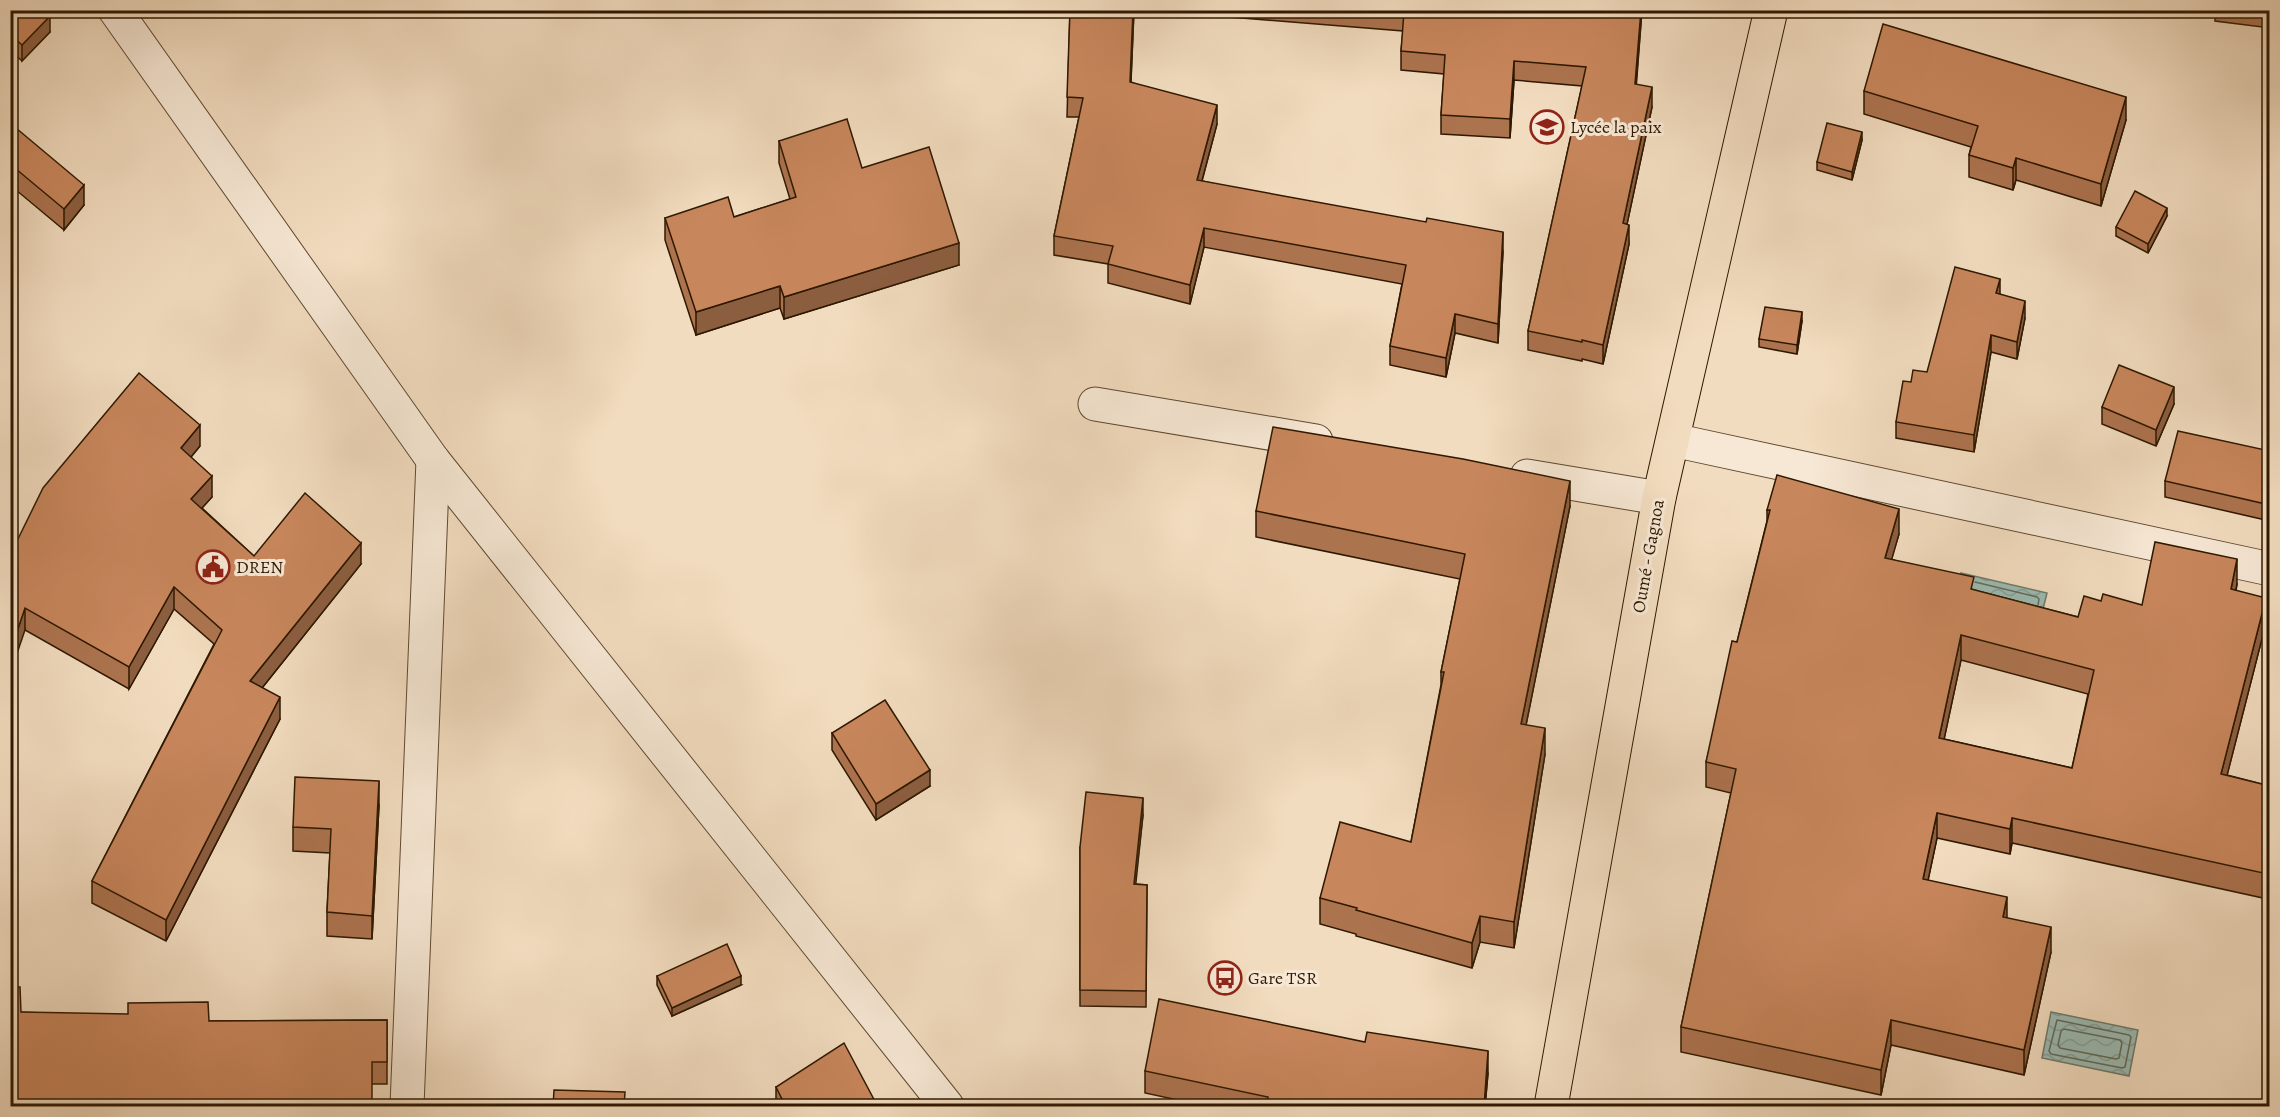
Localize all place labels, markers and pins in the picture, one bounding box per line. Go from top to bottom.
school or university icon: Lycée la paix [1529,109,1565,145]
place label: Lycée la paix [1570,115,1662,139]
public building icon: DREN [195,549,231,585]
place label: DREN [236,555,283,579]
bus stop icon: Gare TSR [1207,960,1243,996]
place label: Gare TSR [1248,966,1317,990]

